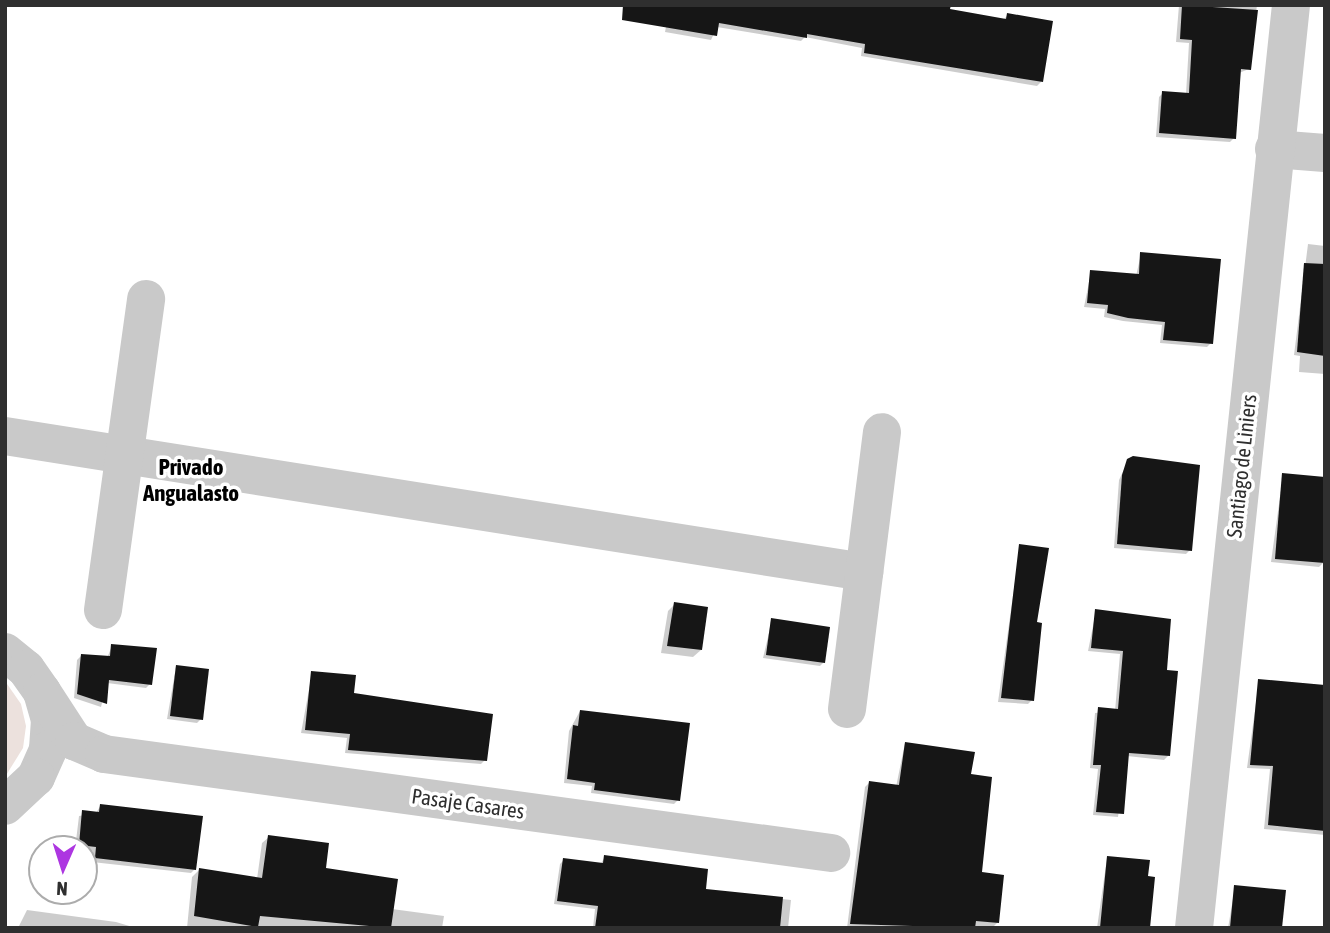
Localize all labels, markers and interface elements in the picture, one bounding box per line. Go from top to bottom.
street label: Santiago de Liniers [1221,393,1261,539]
district label: Privado Angualasto [143,453,239,507]
street label: Pasaje Casares [410,783,526,823]
north arrow [28,835,98,905]
text: N [56,878,68,900]

